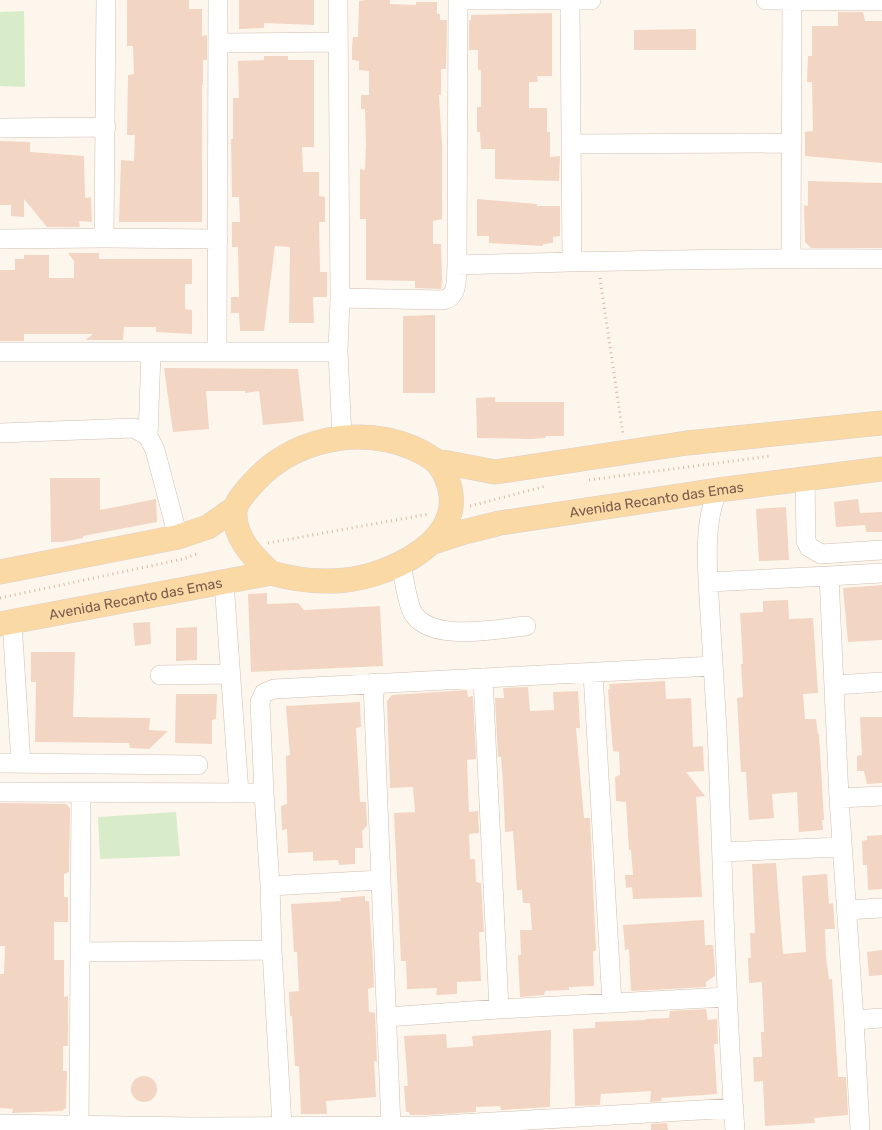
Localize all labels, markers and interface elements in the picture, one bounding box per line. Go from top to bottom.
street label: Avenida Recanto das Emas [568,478,745,521]
street label: Avenida Recanto das Emas [48,574,224,623]

